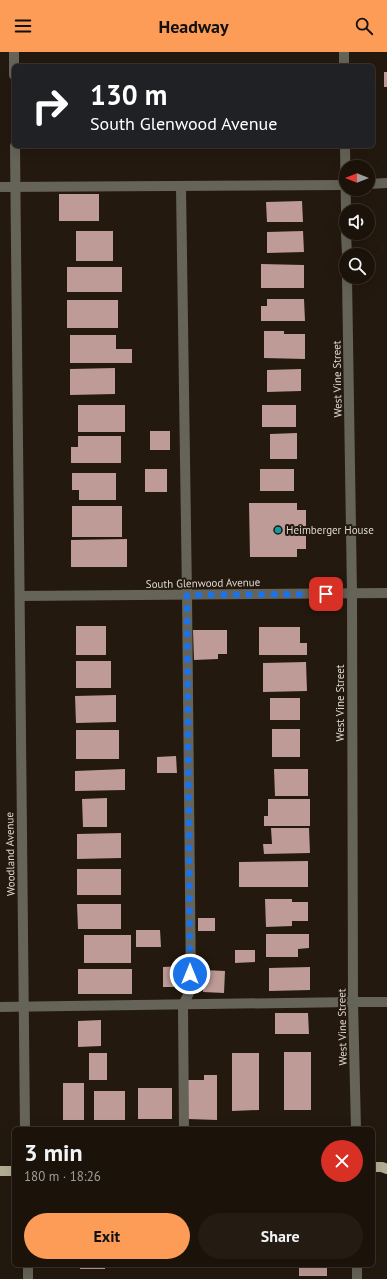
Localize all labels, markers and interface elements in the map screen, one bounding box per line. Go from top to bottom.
icon: menu [12,15,34,37]
text: Headway [158,15,229,38]
icon: search [353,15,375,37]
text: 130 m [90,76,167,113]
icon: right [24,80,76,132]
text: South Glenwood Avenue [90,112,277,135]
north arrow [339,160,375,196]
map controls [339,160,375,284]
button: sound [339,204,375,240]
button: search [339,248,375,284]
street label: West Vine Street [329,340,345,418]
place label: Heimberger House [286,523,374,537]
marker: Heimberger House [273,525,283,535]
street label: South Glenwood Avenue [146,575,261,591]
pin [309,577,343,611]
icon: arrive [315,583,337,605]
street label: West Vine Street [333,664,347,742]
street label: Woodland Avenue [2,812,18,896]
position arrow [169,953,211,995]
street label: West Vine Street [334,988,350,1066]
text: 3 min [24,1137,83,1168]
button: close [321,1140,363,1182]
text: 180 m · 18:26 [24,1168,101,1185]
button: Exit [24,1213,190,1259]
button: Share [198,1213,363,1259]

